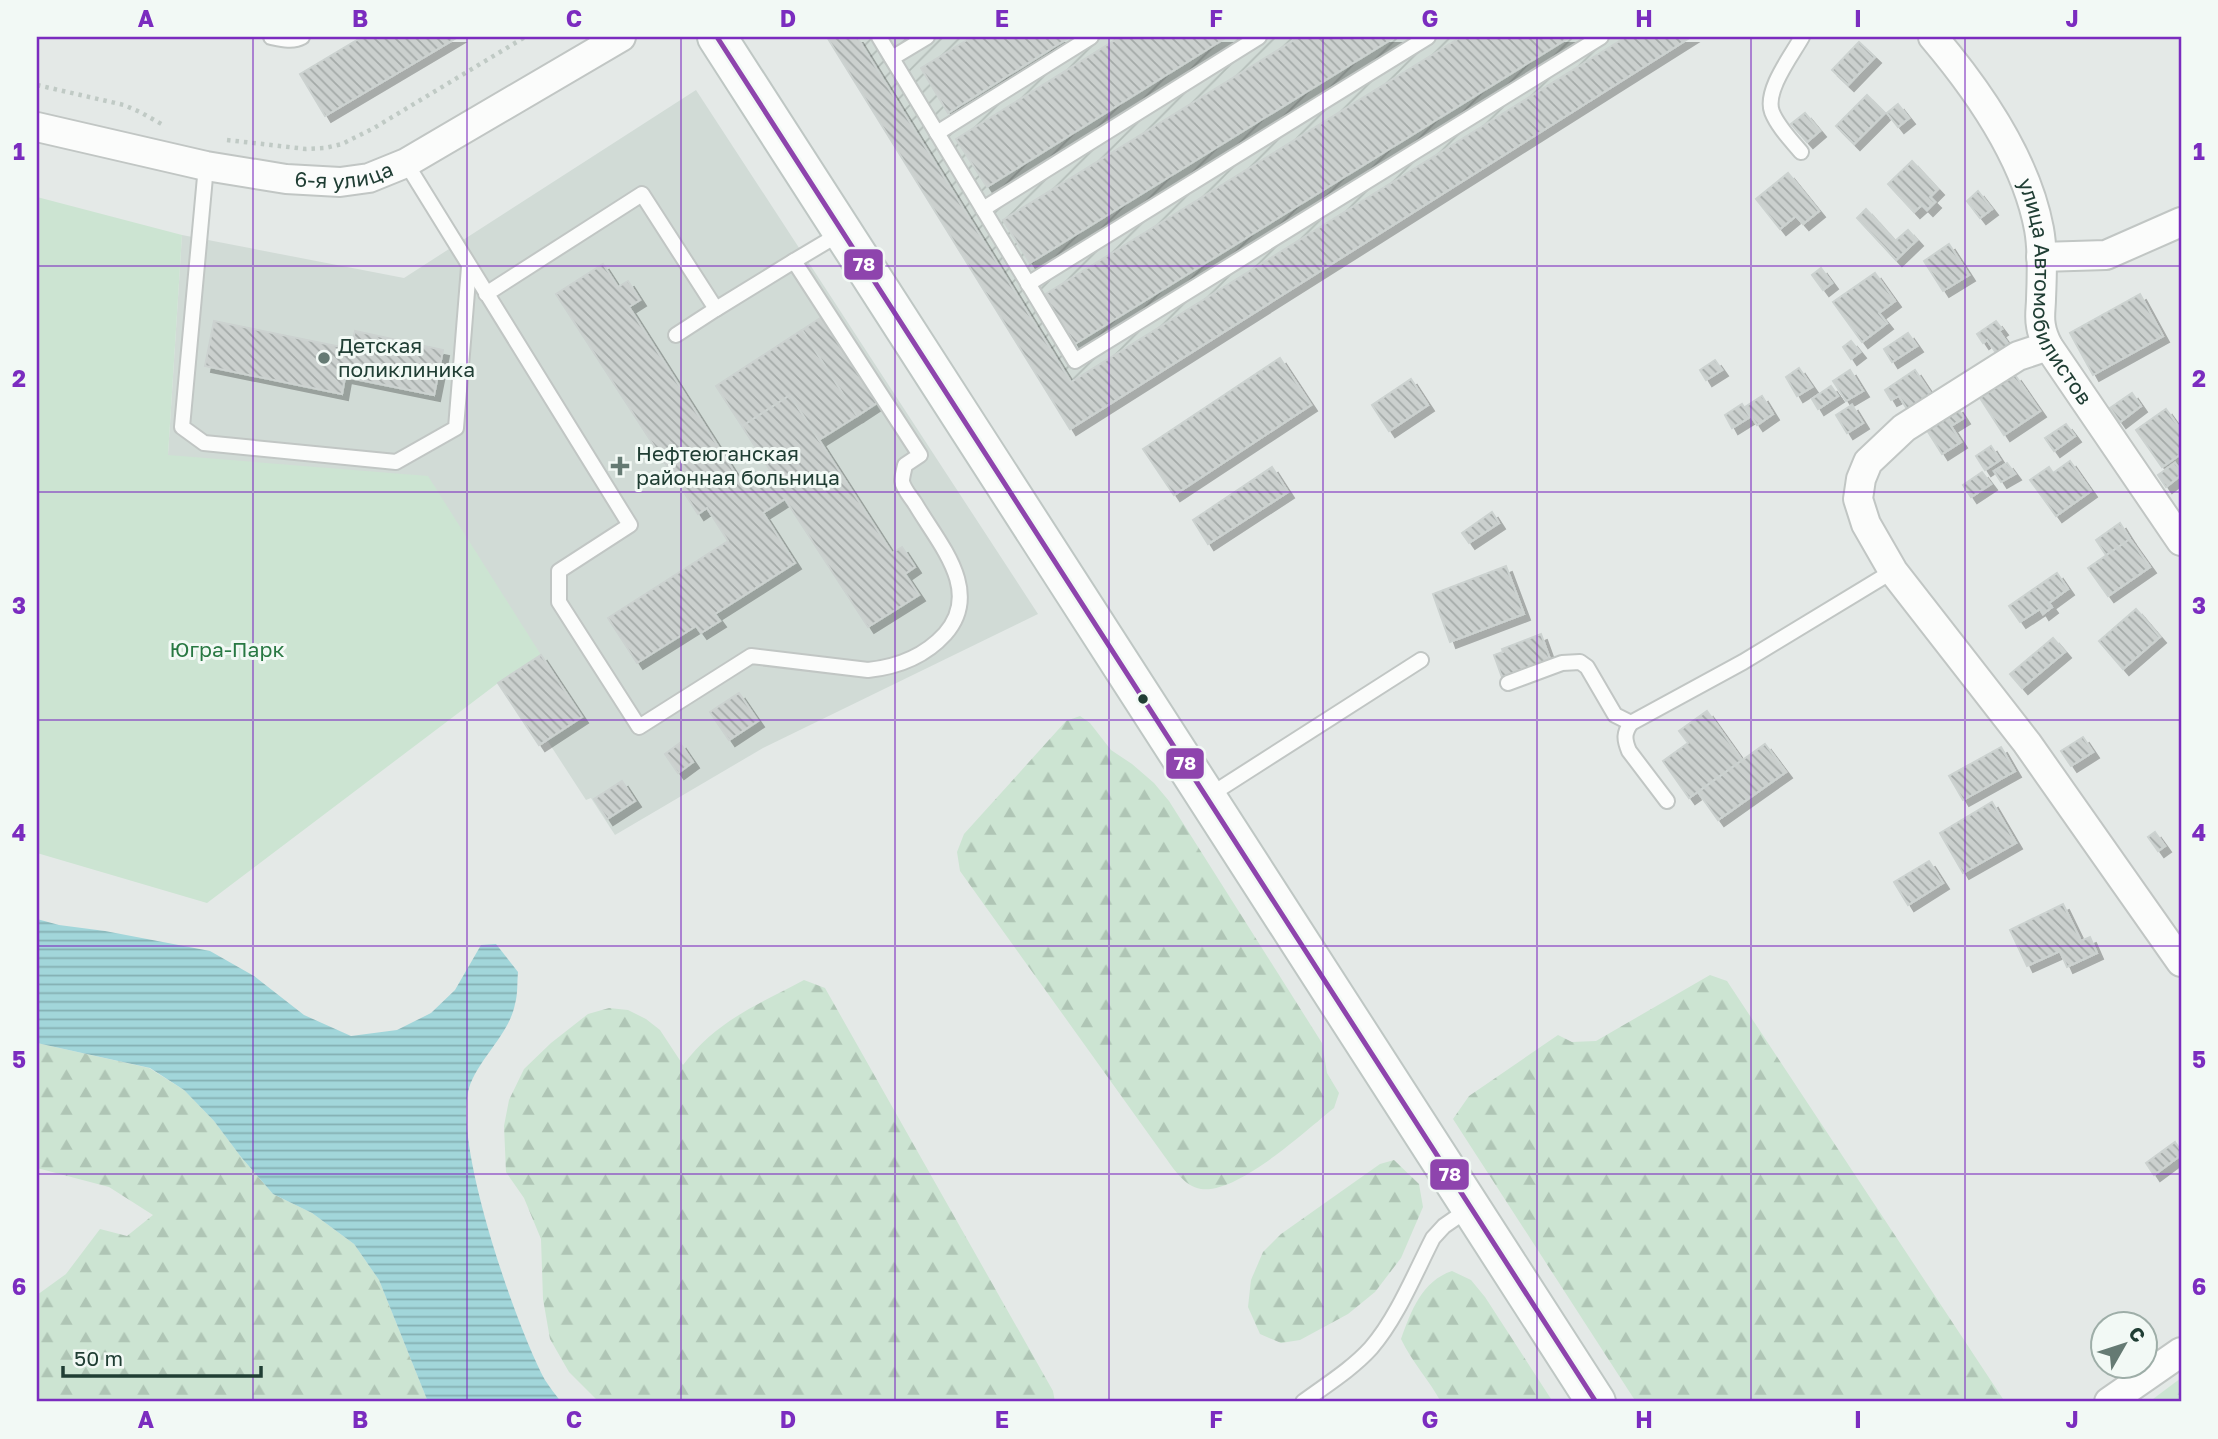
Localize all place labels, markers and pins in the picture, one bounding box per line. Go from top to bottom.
place label: Детская поликлиника [338,332,475,382]
marker: Детская поликлиника [316,350,332,366]
place label: Нефтеюганская районная больница [636,440,840,490]
marker: Нефтеюганская районная больница [610,456,630,476]
unlabelled marker [1136,692,1150,706]

